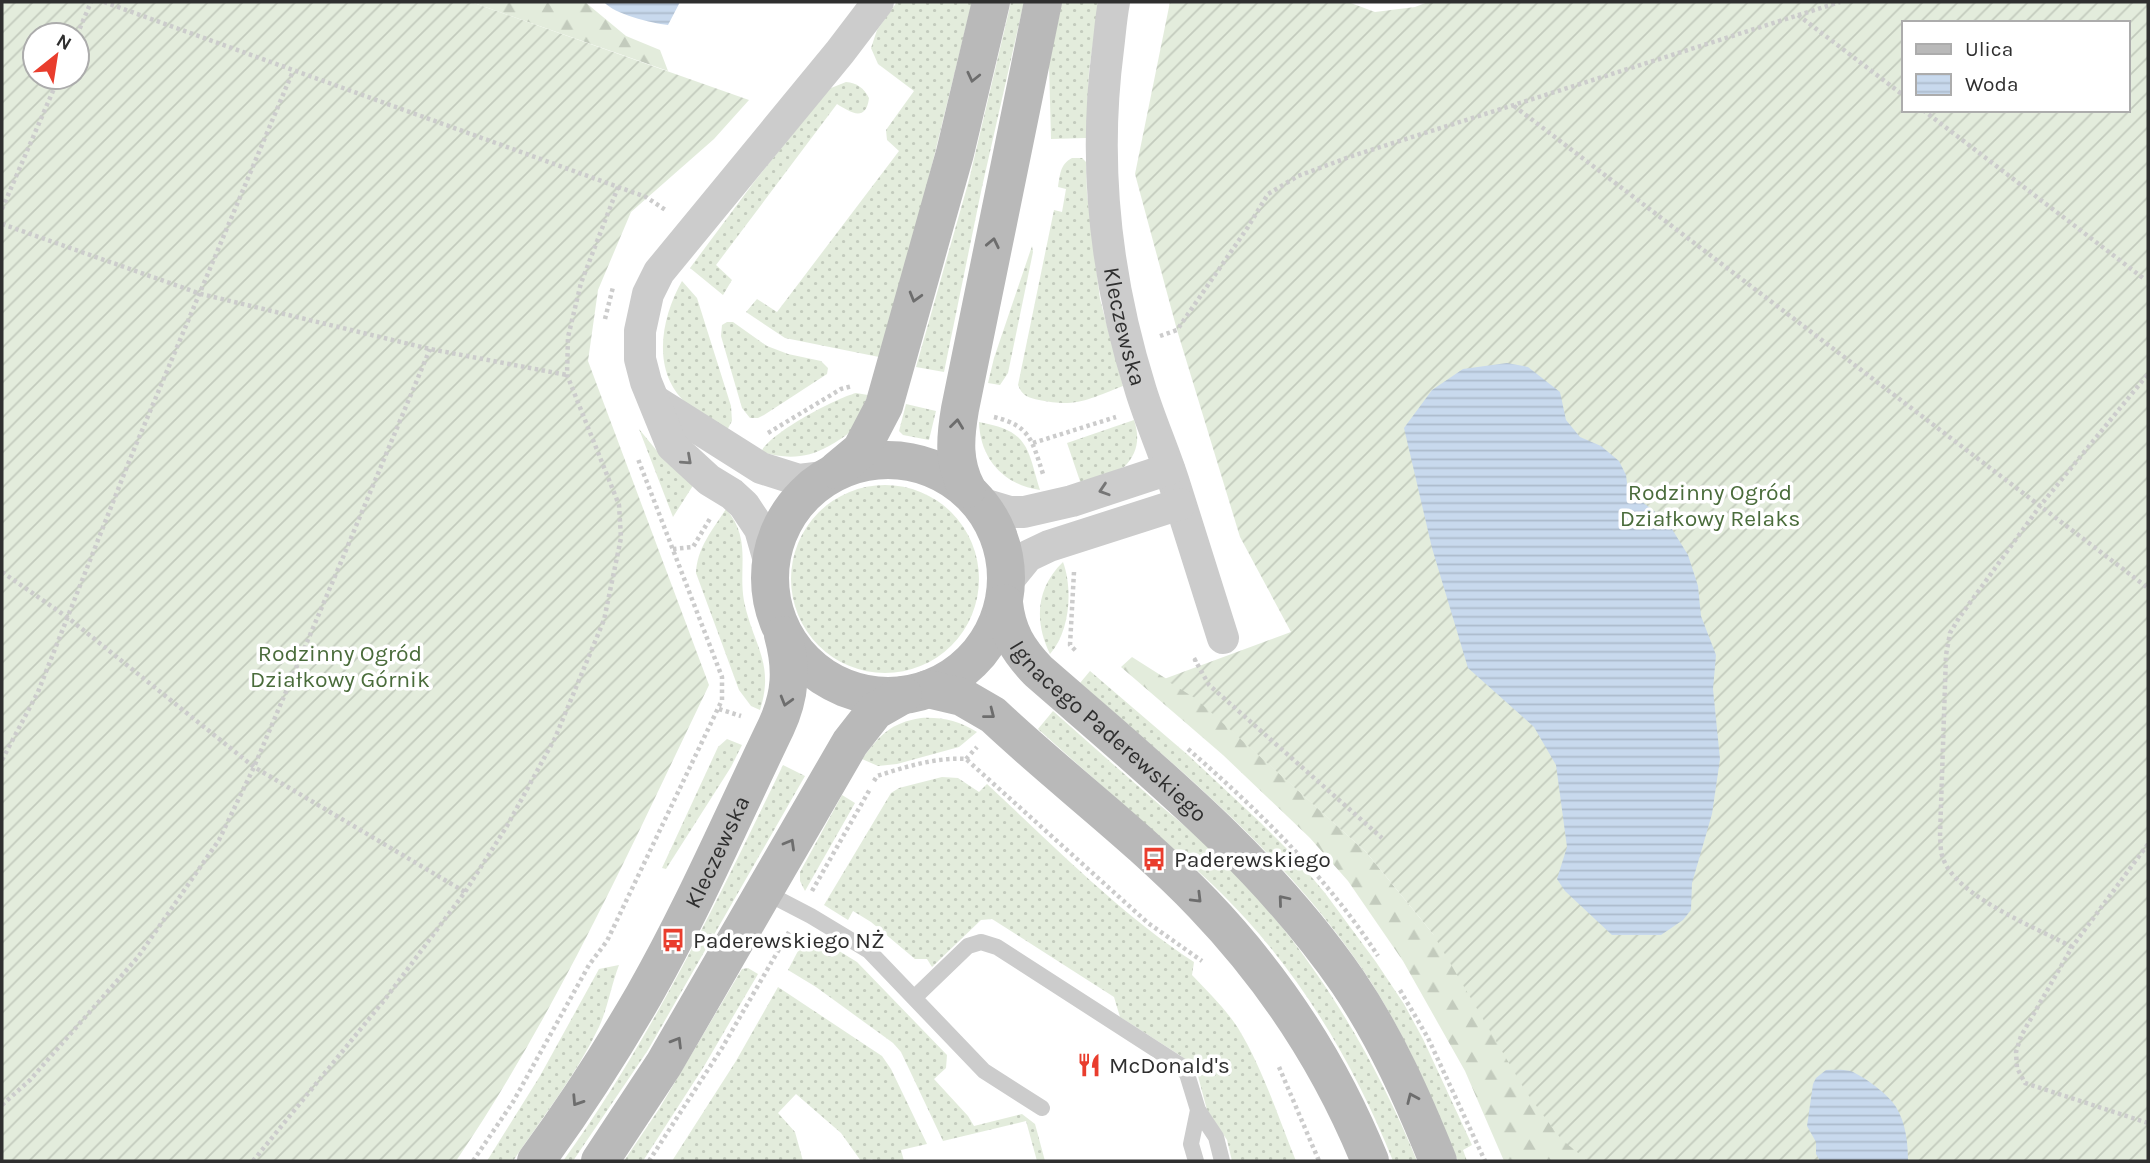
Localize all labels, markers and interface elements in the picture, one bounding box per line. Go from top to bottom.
north arrow [21,21,91,91]
legend [1902,21,2129,112]
text: N [53,29,75,55]
text: Ulica [1965,37,2013,61]
one-way arrow [967,71,981,83]
text: Woda [1965,72,2019,96]
one-way arrow [984,237,999,249]
street label: Kleczewska [1098,265,1152,389]
one-way arrow [909,290,924,302]
one-way arrow [950,418,965,430]
one-way arrow [678,452,691,464]
park label: Rodzinny Ogród Działkowy Relaks [1620,479,1800,532]
one-way arrow [1098,482,1111,496]
street label: Ignacego Paderewskiego [1004,635,1213,827]
park label: Rodzinny Ogród Działkowy Górnik [250,640,430,693]
one-way arrow [779,695,794,707]
one-way arrow [983,706,995,719]
street label: Kleczewska [679,791,755,912]
one-way arrow [782,839,795,851]
bus stop icon: Paderewskiego [1140,845,1168,873]
place label: Paderewskiego [1174,846,1331,873]
one-way arrow [1188,890,1201,903]
one-way arrow [1279,895,1292,907]
bus stop icon: Paderewskiego NŻ [659,926,687,954]
place label: Paderewskiego NŻ [693,927,885,954]
one-way arrow [669,1036,682,1049]
restaurant icon: McDonald's [1075,1051,1103,1079]
place label: McDonald's [1109,1052,1230,1079]
one-way arrow [1406,1093,1420,1105]
one-way arrow [573,1094,586,1107]

